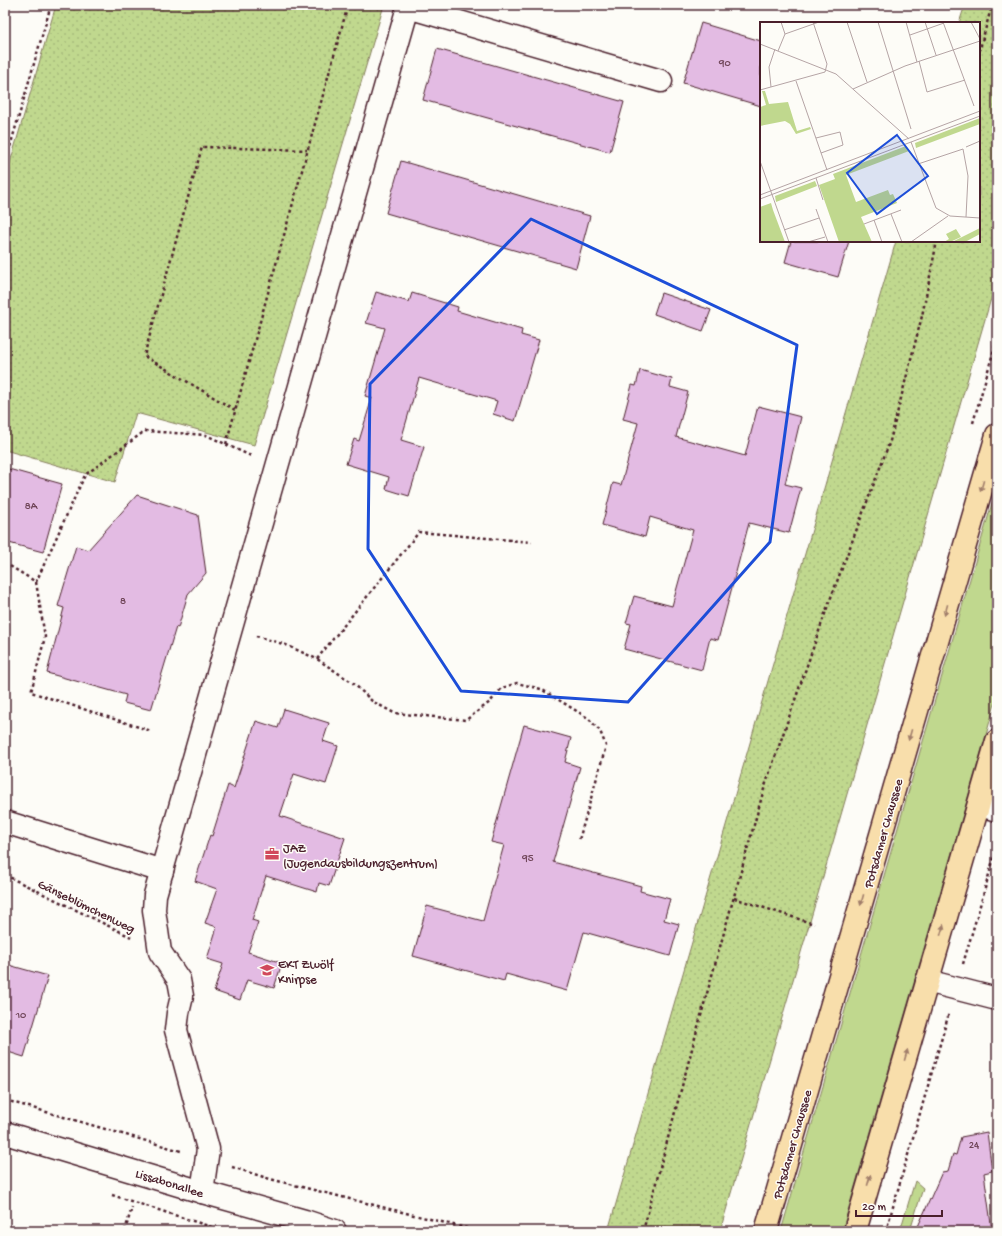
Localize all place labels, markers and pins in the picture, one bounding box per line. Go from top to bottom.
place label: JAZ (Jugendausbildungszentrum) [283,842,438,872]
office icon: JAZ (Jugendausbildungszentrum) [264,846,280,862]
place label: EKT Zwölf Knirpse [278,958,334,988]
school or university icon: EKT Zwölf Knirpse [259,962,275,978]

